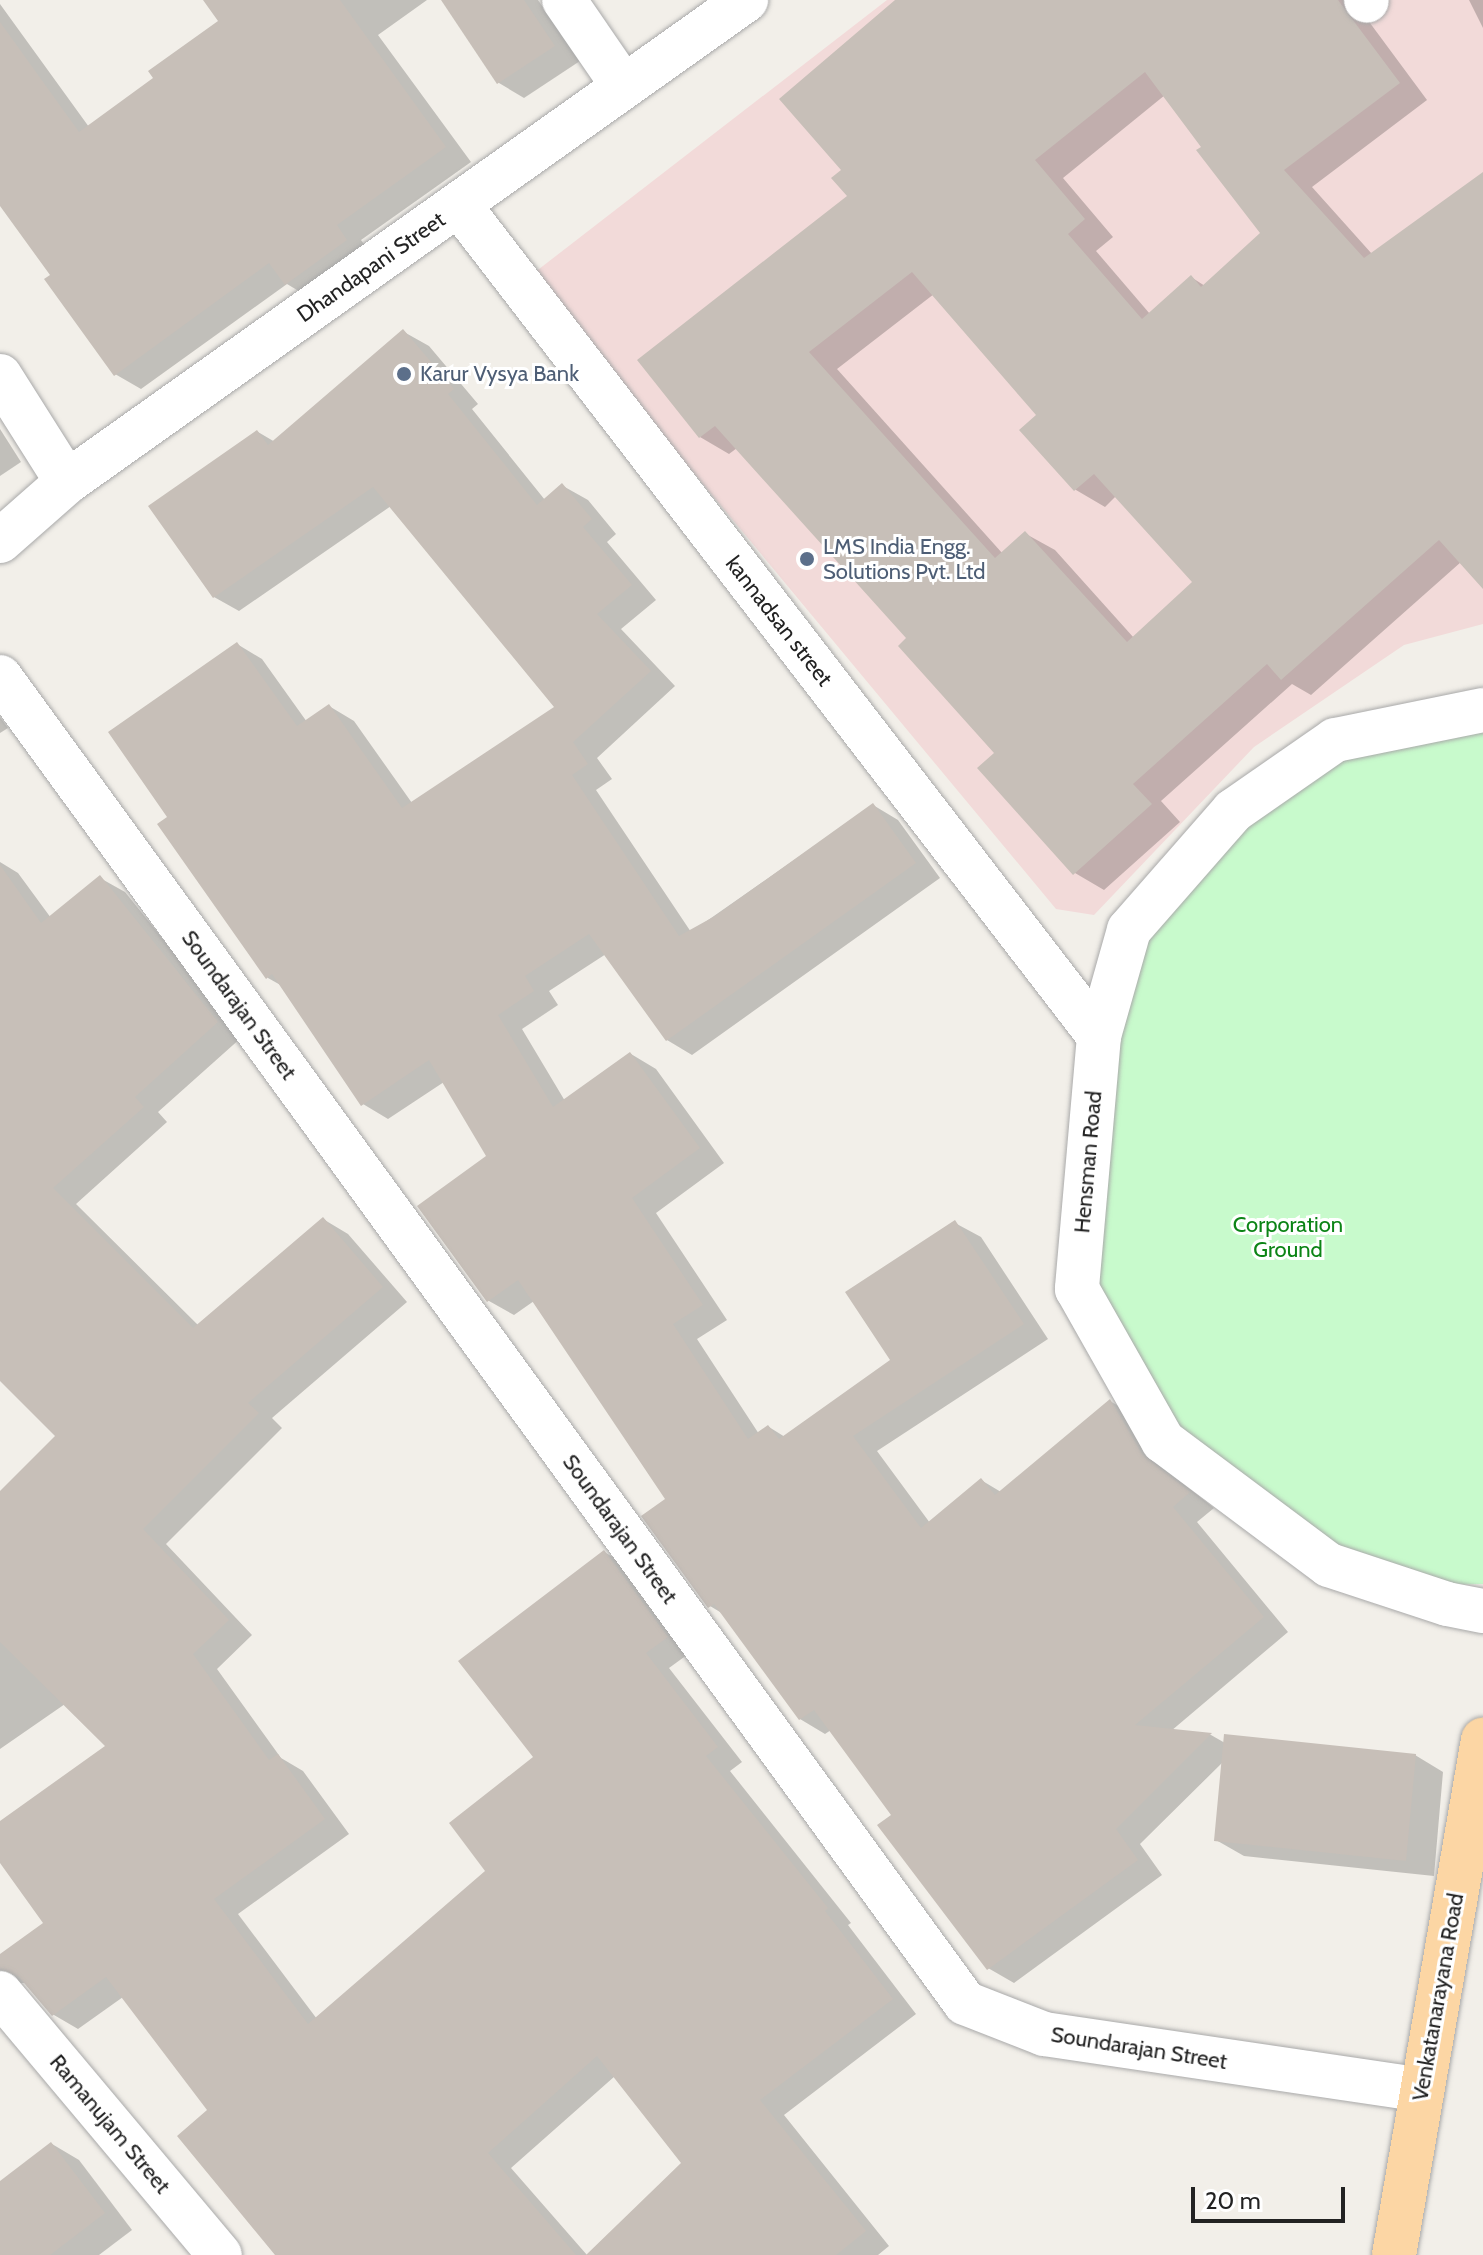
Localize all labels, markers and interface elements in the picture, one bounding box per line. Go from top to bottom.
street label: Dhandapani Street [292,206,450,328]
place label: Karur Vysya Bank [420,361,579,387]
marker: Karur Vysya Bank [395,365,413,383]
place label: LMS India Engg. Solutions Pvt. Ltd [823,533,986,584]
marker: LMS India Engg. Solutions Pvt. Ltd [798,550,816,568]
street label: kannadsan street [720,551,838,691]
street label: Soundarajan Street [176,925,302,1085]
street label: Hensman Road [1069,1090,1107,1234]
park label: Corporation Ground [1233,1211,1343,1262]
street label: Soundarajan Street [557,1449,683,1609]
street label: Venkatanarayana Road [1407,1891,1469,2103]
street label: Soundarajan Street [1049,2021,1229,2075]
street label: Ramanujam Street [44,2049,176,2199]
scale bar [1195,2171,1349,2221]
text: 20 m [1205,2186,1261,2215]

